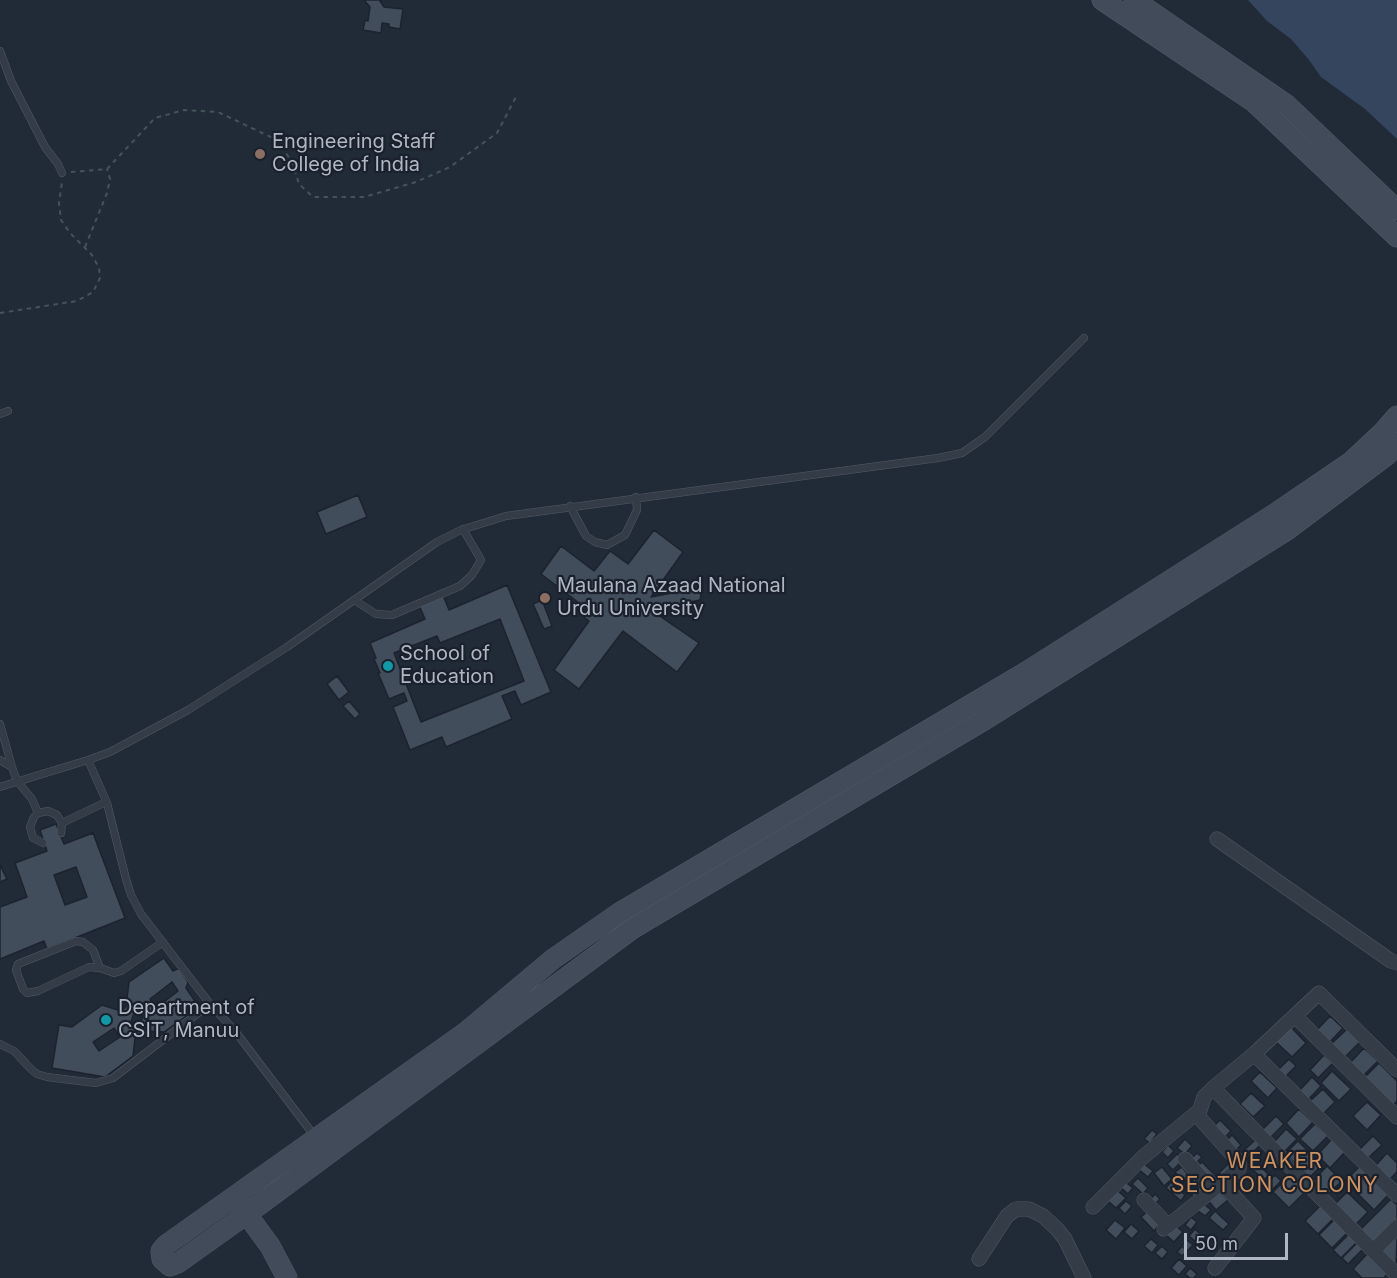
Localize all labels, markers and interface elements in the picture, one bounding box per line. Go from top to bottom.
place label: Engineering Staff College of India [272,130,435,177]
marker: Engineering Staff College of India [253,147,267,161]
place label: Maulana Azaad National Urdu University [557,574,786,621]
marker: Maulana Azaad National Urdu University [538,591,552,605]
place label: School of Education [400,642,494,689]
marker: School of Education [381,659,395,673]
place label: Department of CSIT, Manuu [118,996,255,1043]
marker: Department of CSIT, Manuu [99,1013,113,1027]
district label: WEAKER SECTION COLONY [1171,1149,1379,1199]
scale bar [1187,1221,1290,1259]
text: 50 m [1195,1233,1238,1254]

